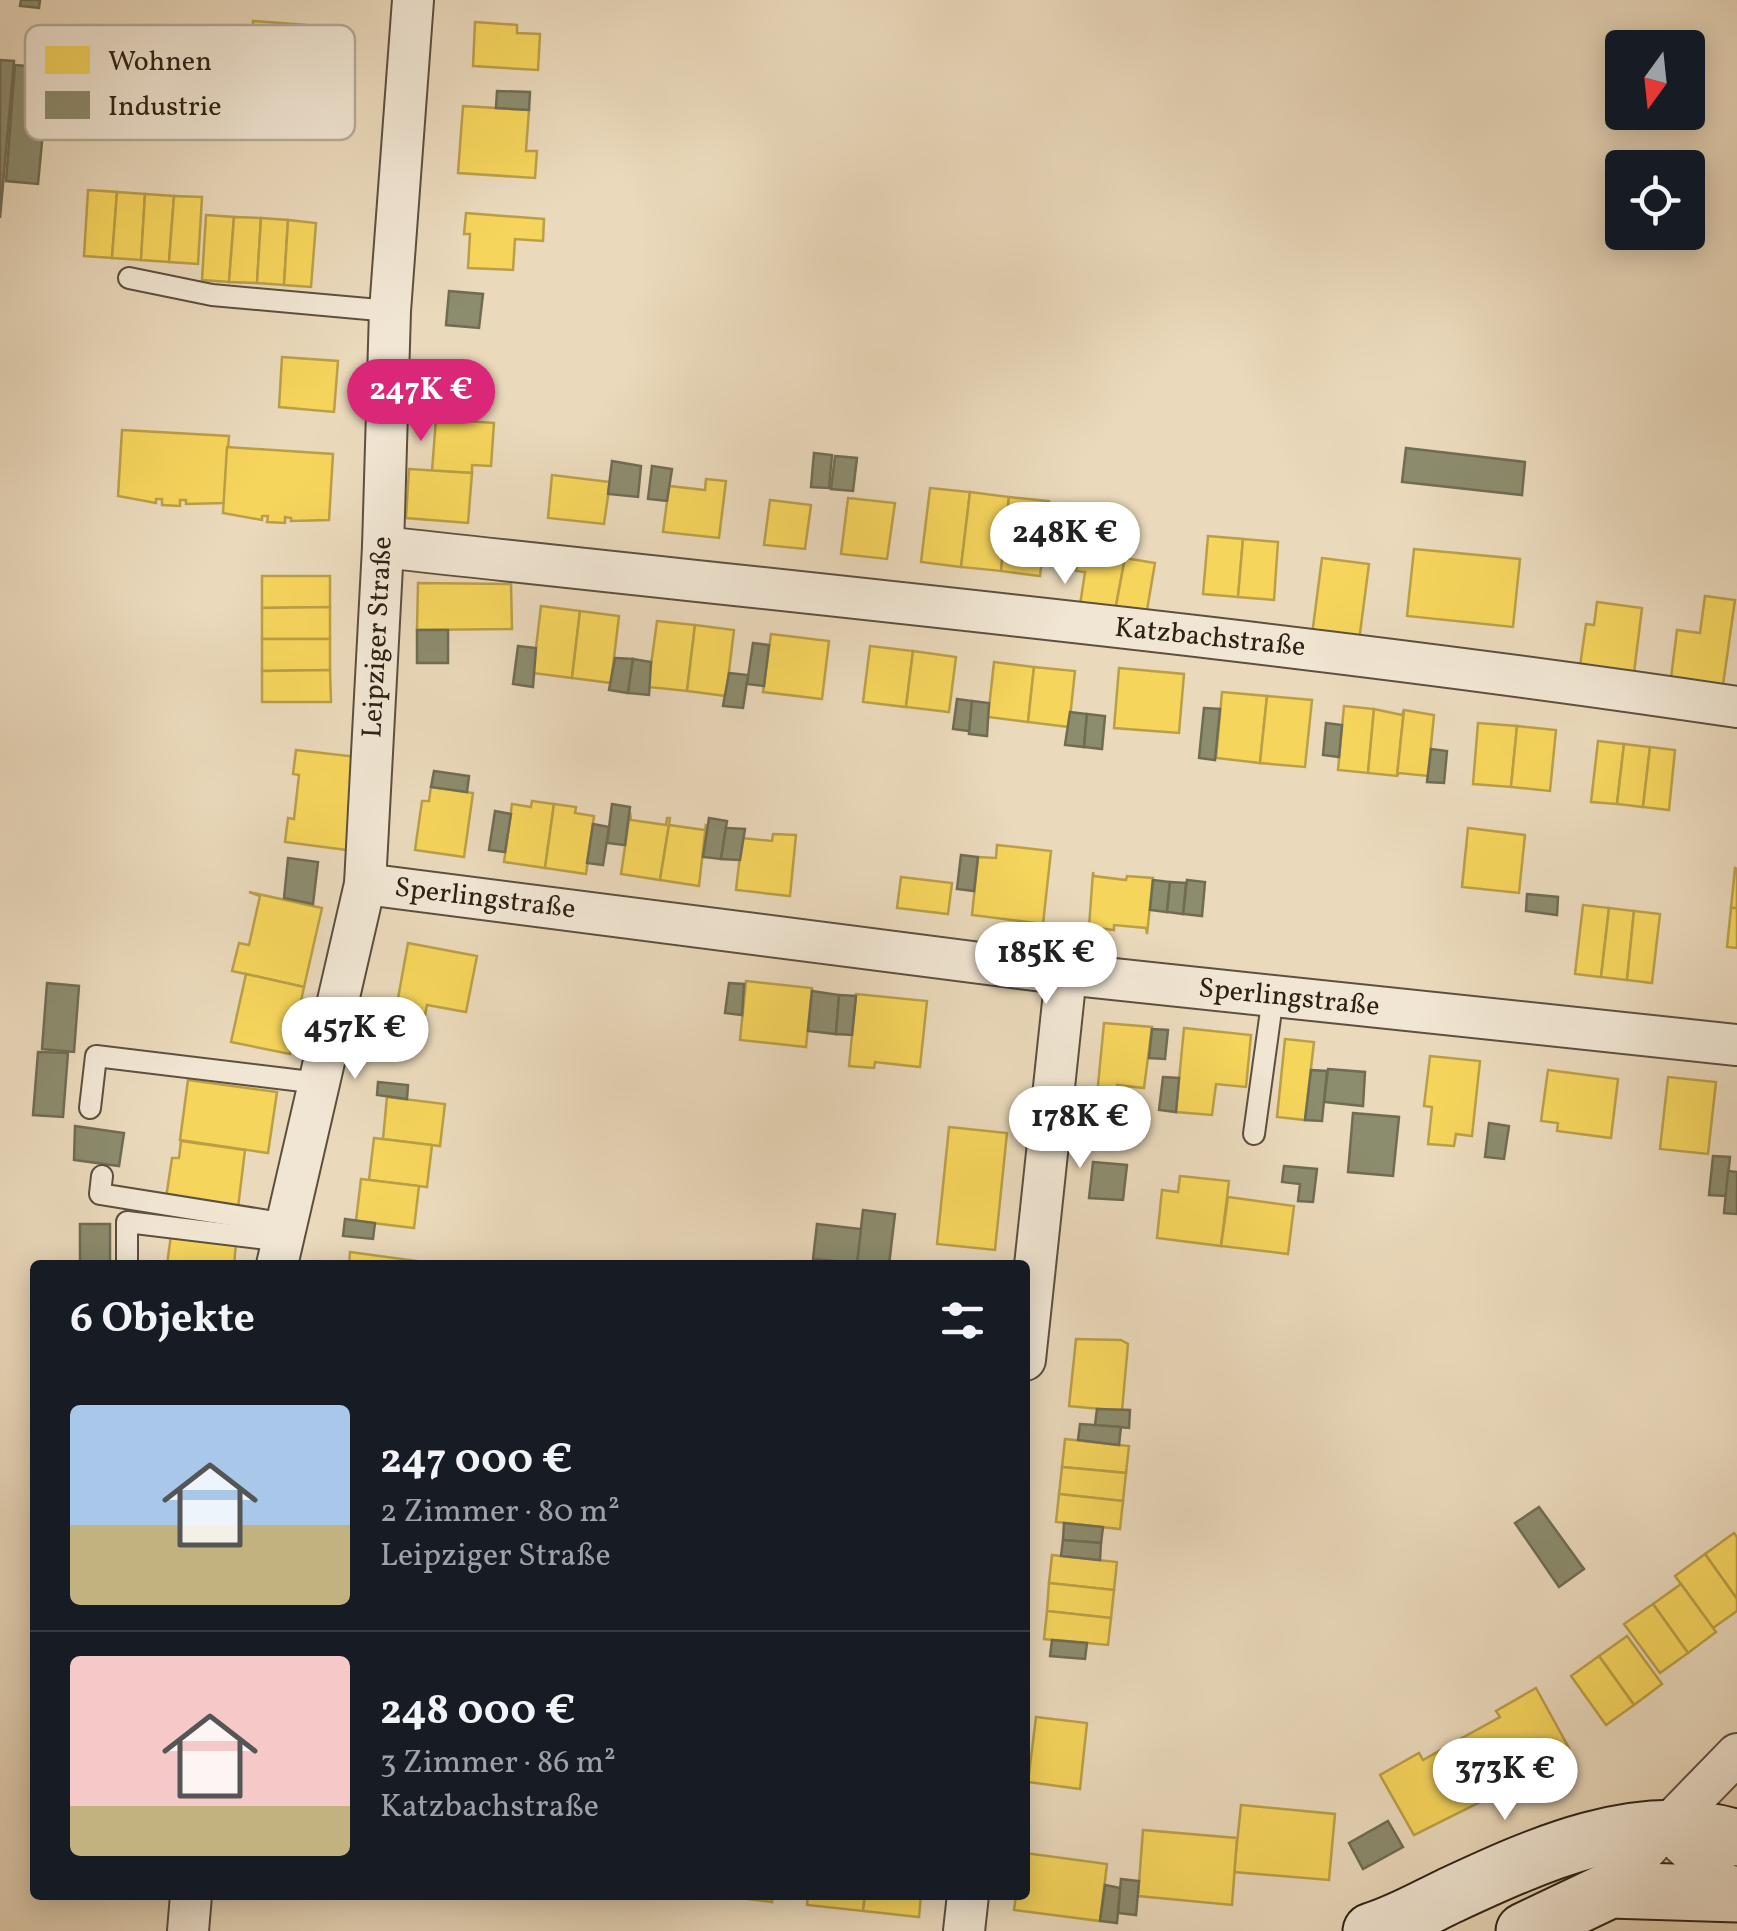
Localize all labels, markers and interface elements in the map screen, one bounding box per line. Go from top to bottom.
legend [25,25,355,140]
north arrow [1605,30,1705,130]
map controls [1605,30,1705,250]
text: Wohnen [108,43,212,82]
text: Industrie [108,88,221,127]
button: locate [1605,150,1705,250]
pin: 247K € [340,359,502,444]
text: 247K € [369,369,473,413]
pin: 248K € [984,502,1146,587]
text: 248K € [1012,512,1118,556]
street label: Leipziger Straße [353,535,403,739]
street label: Katzbachstraße [1113,609,1307,667]
street label: Sperlingstraße [392,869,578,929]
pin: 185K € [965,922,1127,1007]
text: 185K € [997,932,1095,976]
street label: Sperlingstraße [1197,969,1381,1027]
pin: 457K € [274,997,436,1082]
text: 457K € [304,1007,406,1051]
pin: 178K € [999,1086,1161,1171]
text: 178K € [1031,1096,1129,1140]
text: 6 Objekte [70,1291,255,1350]
icon: filters [935,1293,990,1348]
text: 247 000 € [380,1432,573,1491]
icon: home [150,1445,270,1565]
text: 2 Zimmer · 80 m² [380,1491,620,1535]
text: Leipziger Straße [380,1535,611,1579]
text: 248 000 € [380,1683,575,1742]
icon: home [150,1696,270,1816]
pin: 373K € [1424,1738,1586,1823]
text: 3 Zimmer · 86 m² [380,1742,616,1786]
text: 373K € [1455,1748,1555,1792]
text: Katzbachstraße [380,1786,599,1830]

